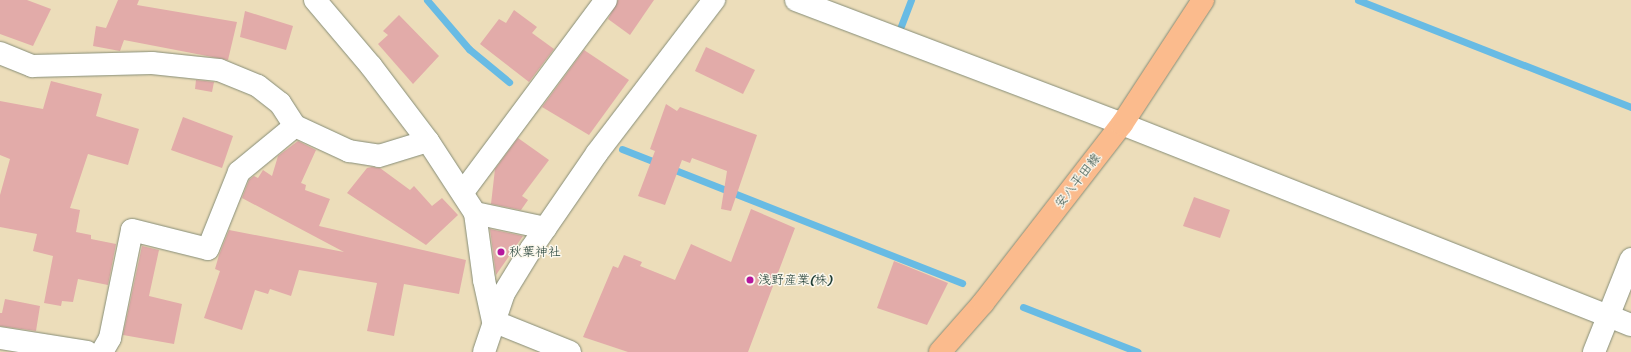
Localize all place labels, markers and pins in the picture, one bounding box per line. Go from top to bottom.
place label: 秋葉神社 [509,244,561,260]
marker: 秋葉神社 [496,247,506,257]
place label: 浅野産業(株) [758,272,832,288]
marker: 浅野産業(株) [745,275,755,285]

